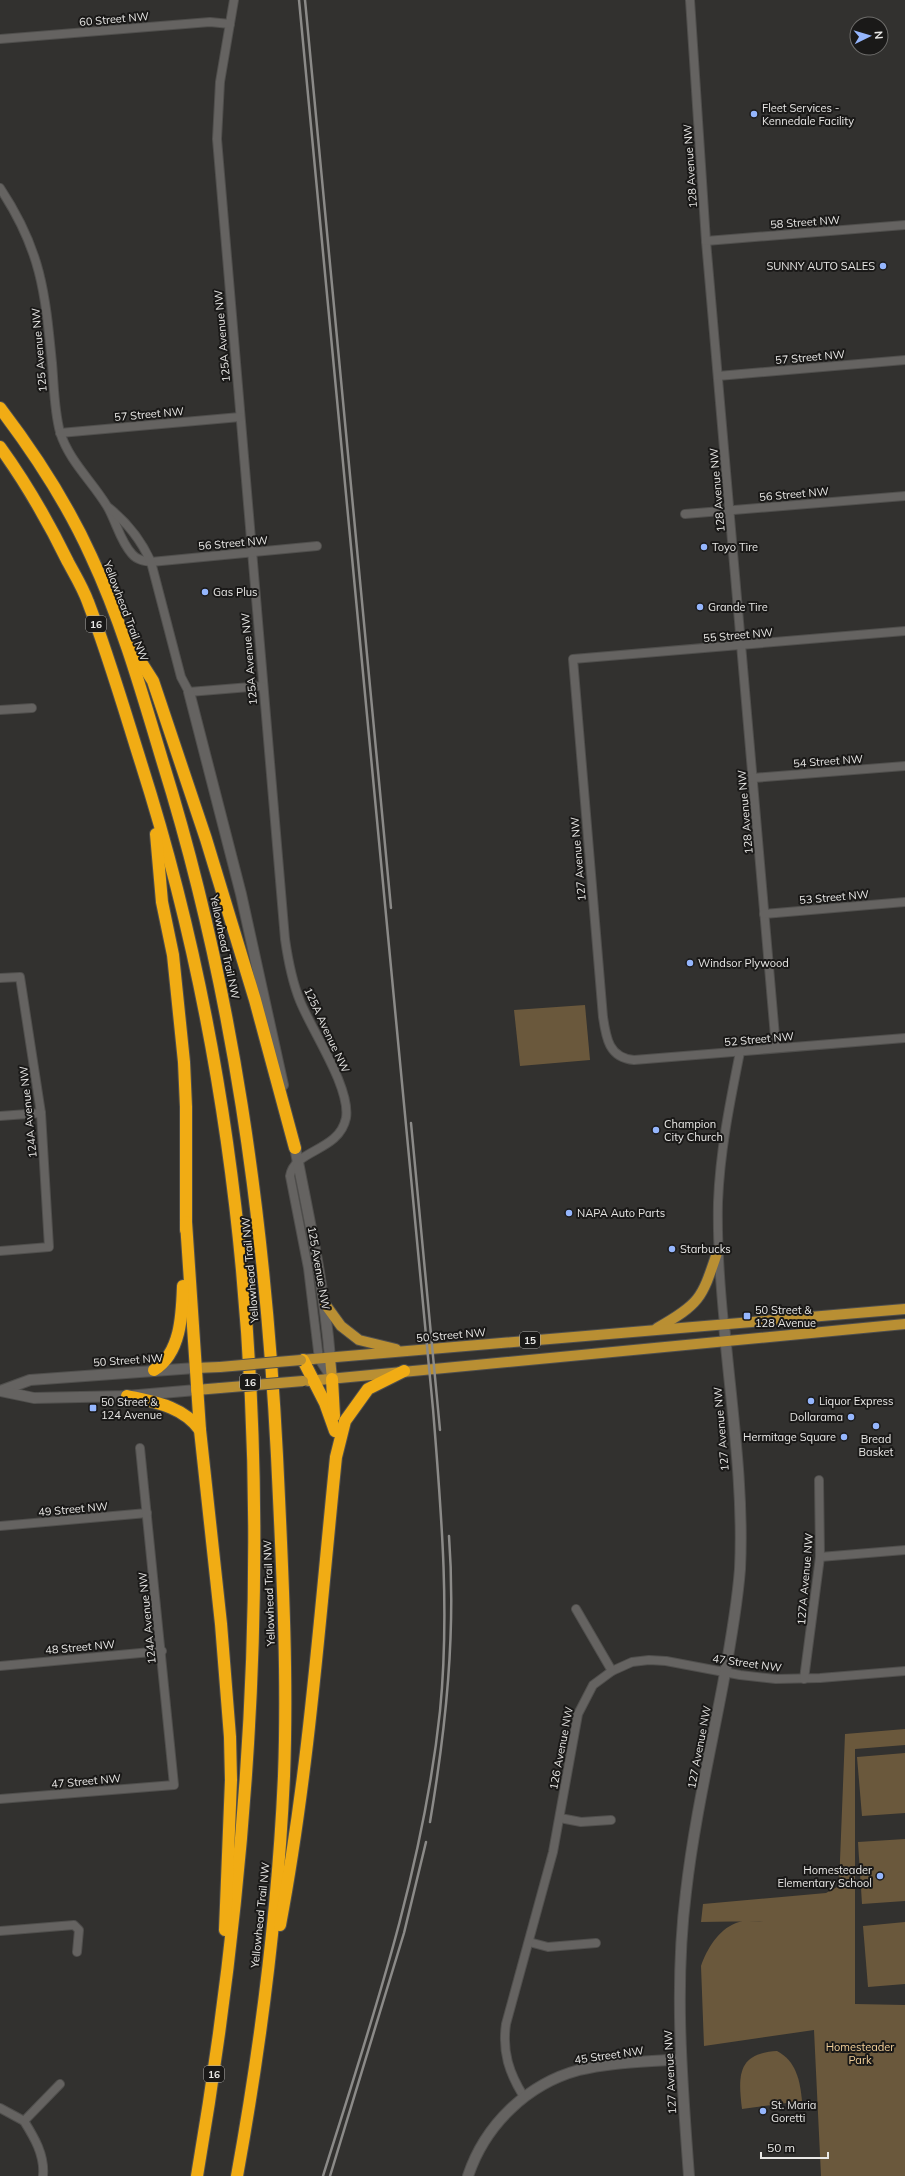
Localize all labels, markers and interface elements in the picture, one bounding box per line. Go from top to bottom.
street label: 60 Street NW [79,9,149,29]
north arrow [849,16,889,56]
text: N [872,30,886,40]
place label: Fleet Services - Kennedale Facility [762,101,854,128]
marker: Fleet Services - Kennedale Facility [749,109,759,119]
street label: 128 Avenue NW [680,123,700,209]
street label: 58 Street NW [770,213,840,231]
place label: SUNNY AUTO SALES [766,259,875,273]
marker: SUNNY AUTO SALES [878,261,888,271]
street label: 125A Avenue NW [211,289,233,383]
street label: 125 Avenue NW [28,307,50,393]
street label: 57 Street NW [775,347,845,367]
street label: 57 Street NW [114,404,184,424]
street label: 128 Avenue NW [706,447,728,533]
street label: 56 Street NW [759,484,829,504]
street label: 56 Street NW [198,533,268,553]
place label: Toyo Tire [712,540,758,554]
marker: Toyo Tire [699,542,709,552]
street label: Yellowhead Trail NW [100,558,152,663]
place label: Gas Plus [213,585,258,599]
marker: Gas Plus [200,587,210,597]
place label: Grande Tire [708,600,768,614]
marker: Grande Tire [695,602,705,612]
street label: 125A Avenue NW [238,612,260,706]
road number: 16 [86,616,106,632]
street label: 55 Street NW [703,625,773,645]
street label: 54 Street NW [793,752,863,770]
street label: 128 Avenue NW [734,769,756,855]
street label: 127 Avenue NW [567,816,589,902]
street label: 53 Street NW [799,887,869,907]
street label: Yellowhead Trail NW [207,893,243,1000]
place label: Windsor Plywood [698,956,789,970]
marker: Windsor Plywood [685,958,695,968]
street label: 125A Avenue NW [301,985,353,1075]
street label: 52 Street NW [724,1029,794,1049]
street label: 124A Avenue NW [16,1065,40,1159]
place label: Champion City Church [664,1117,723,1144]
marker: Champion City Church [651,1125,661,1135]
place label: NAPA Auto Parts [577,1206,665,1220]
marker: NAPA Auto Parts [564,1208,574,1218]
street label: Yellowhead Trail NW [238,1216,262,1324]
street label: 125 Avenue NW [305,1225,333,1311]
place label: Starbucks [680,1242,731,1256]
marker: Starbucks [667,1244,677,1254]
place label: 50 Street & 128 Avenue [755,1303,816,1330]
marker: 50 Street & 128 Avenue [742,1311,752,1321]
street label: 50 Street NW [416,1325,486,1345]
road number: 15 [520,1332,540,1348]
street label: 50 Street NW [93,1351,163,1369]
road number: 16 [240,1374,260,1390]
street label: 127 Avenue NW [710,1386,732,1472]
place label: Liquor Express [819,1394,893,1408]
place label: 50 Street & 124 Avenue [101,1395,162,1422]
marker: Liquor Express [806,1396,816,1406]
marker: 50 Street & 124 Avenue [88,1403,98,1413]
place label: Dollarama [790,1410,843,1424]
marker: Dollarama [846,1412,856,1422]
marker: Bread Basket [871,1421,881,1431]
place label: Hermitage Square [743,1430,836,1444]
marker: Hermitage Square [839,1432,849,1442]
place label: Bread Basket [859,1432,894,1459]
street label: 49 Street NW [38,1499,108,1519]
street label: 127A Avenue NW [794,1532,816,1626]
street label: Yellowhead Trail NW [260,1540,278,1647]
street label: 124A Avenue NW [135,1571,159,1665]
street label: 48 Street NW [45,1637,115,1657]
street label: 47 Street NW [711,1651,783,1675]
street label: 127 Avenue NW [684,1704,714,1790]
street label: 126 Avenue NW [546,1705,576,1791]
street label: 47 Street NW [51,1771,121,1791]
street label: Yellowhead Trail NW [247,1861,273,1970]
place label: Homesteader Elementary School [777,1863,872,1890]
marker: Homesteader Elementary School [875,1871,885,1881]
street label: 127 Avenue NW [661,2030,679,2114]
park label: Homesteader Park [826,2040,894,2067]
street label: 45 Street NW [573,2043,645,2067]
road number: 16 [204,2066,224,2082]
place label: St. Maria Goretti [771,2098,816,2125]
marker: St. Maria Goretti [758,2106,768,2116]
scale bar [761,2134,828,2160]
text: 50 m [767,2140,795,2155]

